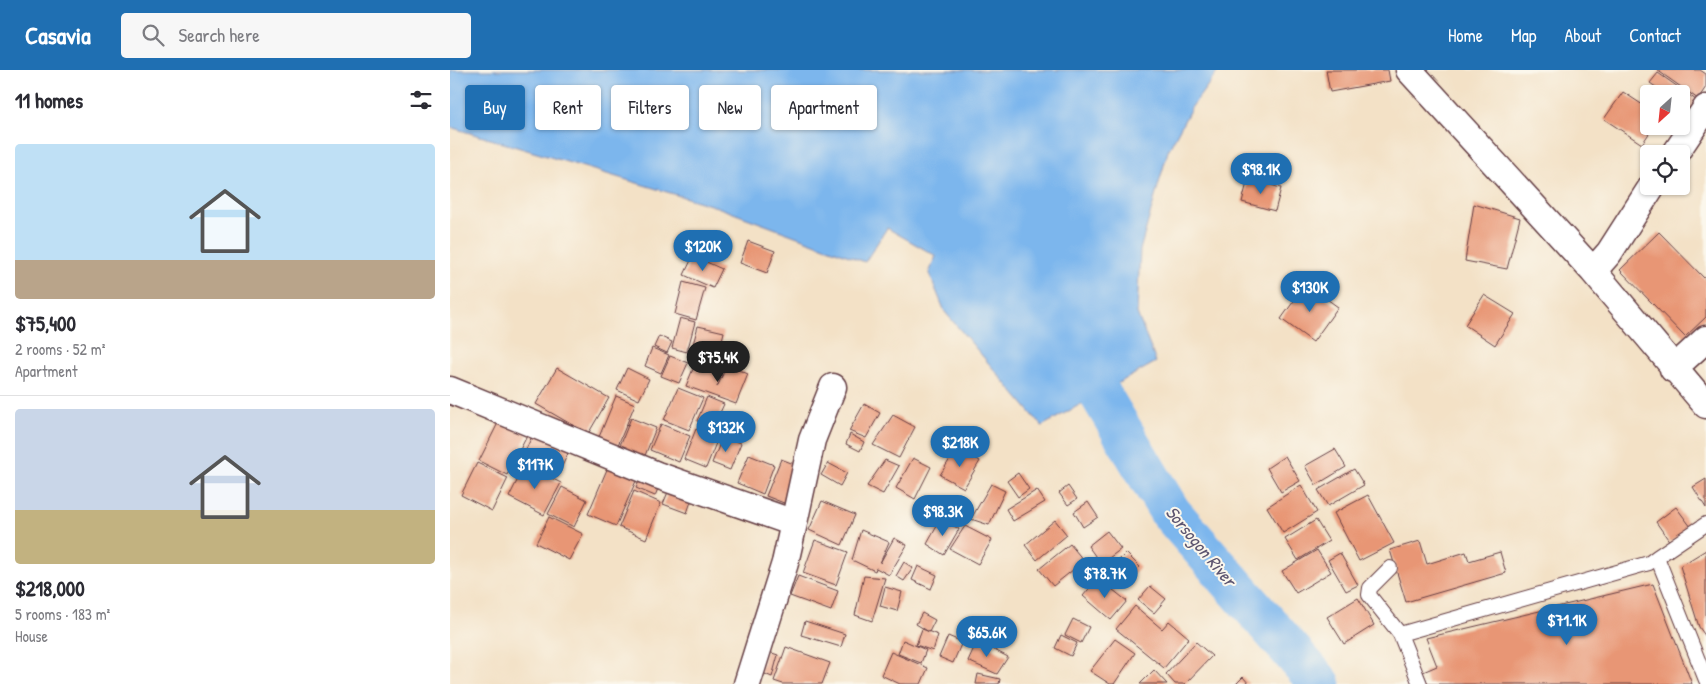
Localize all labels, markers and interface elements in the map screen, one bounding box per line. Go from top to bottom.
search box [121,13,471,58]
text: Casavia [25,19,91,51]
icon: search [139,21,167,49]
text: Search here [179,22,260,48]
text: Home [1448,23,1483,48]
text: Map [1511,23,1536,48]
text: About [1564,23,1601,48]
text: Contact [1629,23,1681,48]
chip: Buy [465,85,525,130]
chip: Rent [535,85,601,130]
chip: Filters [611,85,689,130]
chip: New [699,85,761,130]
chip: Apartment [771,85,877,130]
north arrow [1640,85,1690,135]
map controls [1640,85,1690,195]
text: 11 homes [15,86,83,115]
icon: filters [407,86,435,114]
button: locate [1640,145,1690,195]
pin: $98.1K [1220,152,1302,195]
text: $98.1K [1242,158,1280,180]
icon: home [180,176,270,266]
pin: $120K [668,230,738,272]
text: $120K [685,235,721,257]
pin: $130K [1275,270,1345,313]
text: $130K [1292,276,1328,298]
text: $75,400 [15,309,76,338]
text: 2 rooms · 52 m² [15,338,105,360]
pin: $75.4K [677,340,759,383]
text: $75.4K [698,346,738,368]
text: Apartment [15,360,78,382]
pin: $132K [691,410,761,453]
text: $132K [708,416,744,438]
pin: $218K [925,426,995,468]
text: $218K [942,431,978,453]
icon: home [180,442,270,532]
pin: $117K [500,448,570,490]
text: $117K [517,453,553,475]
pin: $98.3K [902,494,984,537]
text: $98.3K [923,500,963,522]
water label: Sorsogon River [1160,501,1243,593]
pin: $78.7K [1064,556,1146,599]
text: $78.7K [1084,562,1126,584]
text: $218,000 [15,574,85,603]
text: 5 rooms · 183 m² [15,603,110,625]
pin: $71.1K [1526,604,1608,646]
text: $71.1K [1547,609,1587,631]
pin: $65.6K [946,616,1028,658]
text: $65.6K [967,621,1007,643]
text: House [15,625,48,647]

